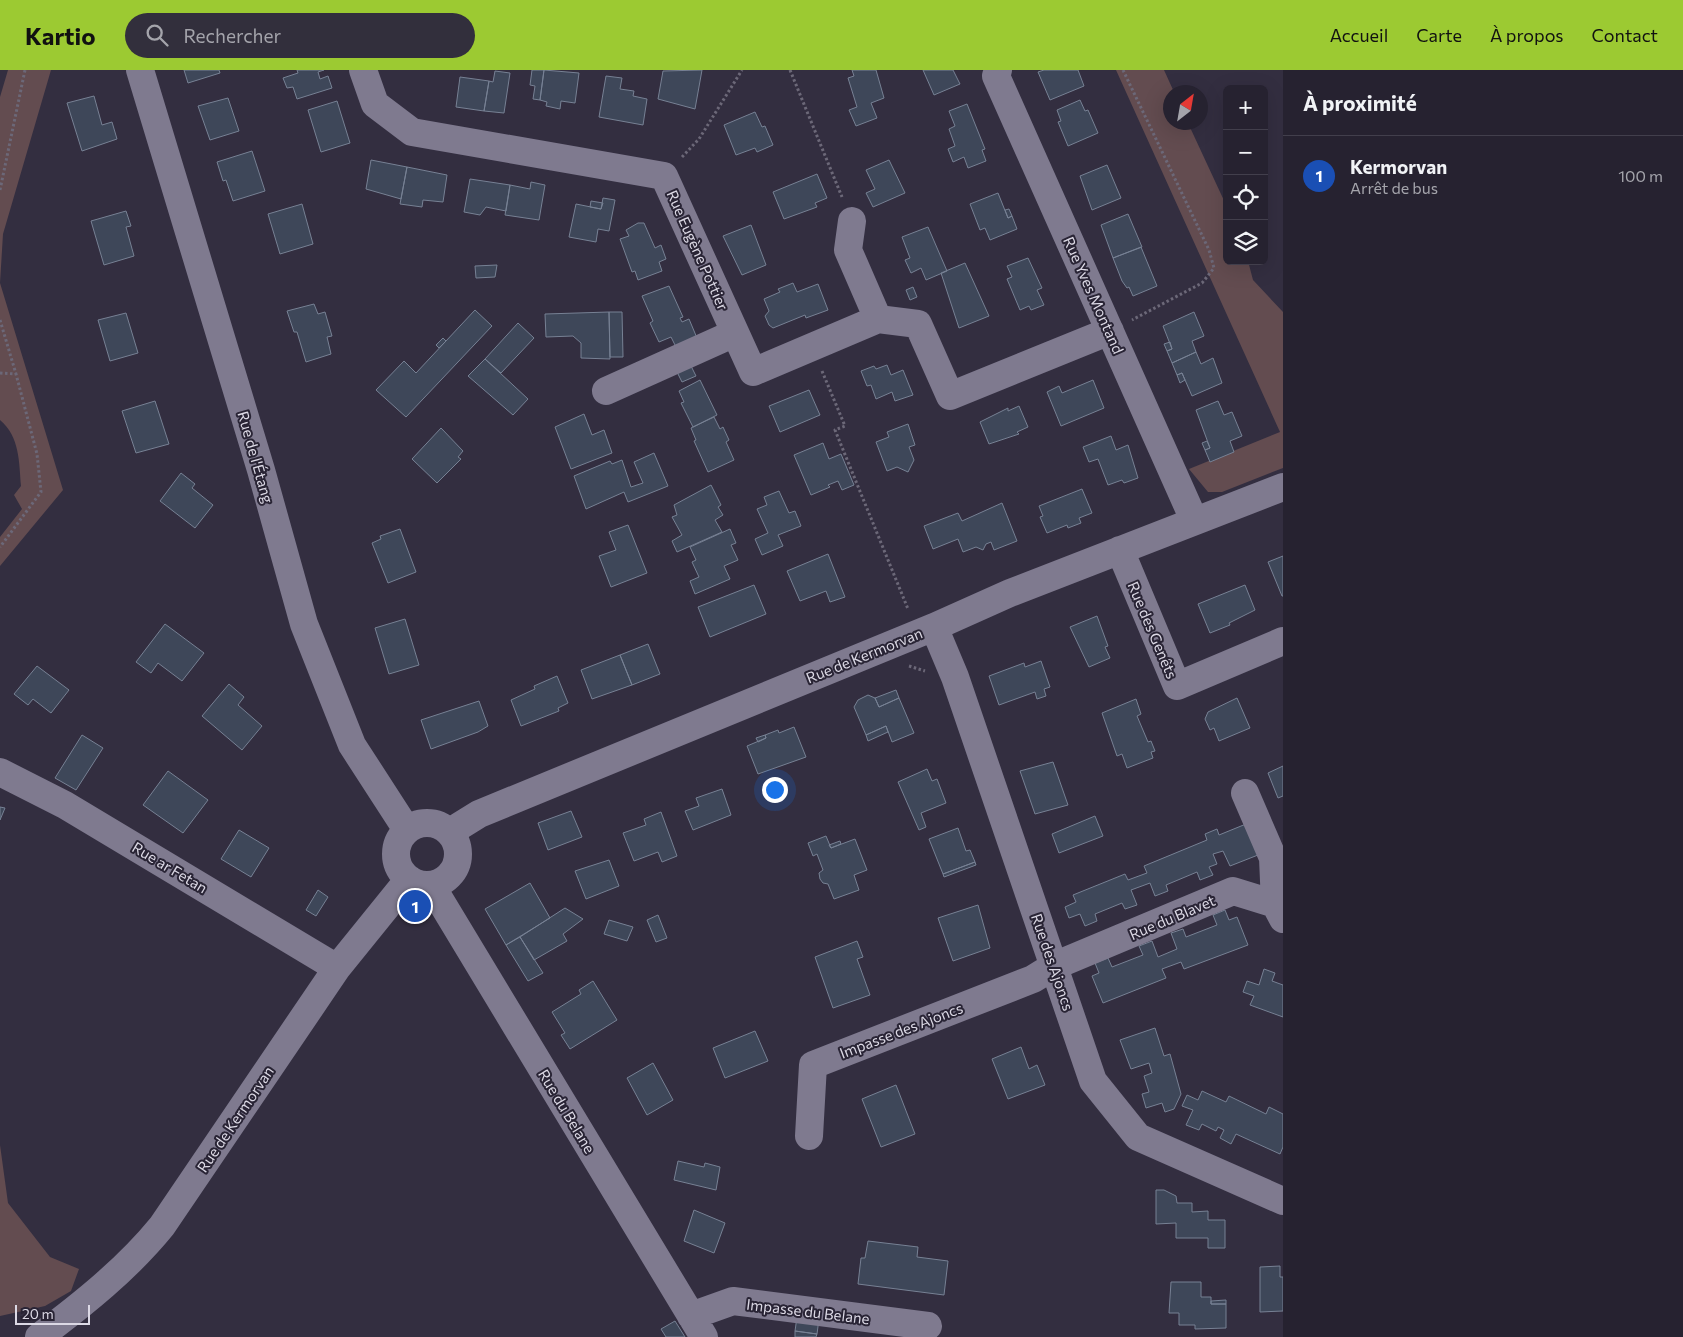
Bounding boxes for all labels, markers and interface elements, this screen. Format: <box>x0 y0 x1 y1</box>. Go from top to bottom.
search box <box>125 13 475 58</box>
text: Kartio <box>25 21 95 50</box>
icon: search <box>143 21 171 49</box>
text: Rechercher <box>183 24 281 47</box>
text: Accueil <box>1330 24 1388 46</box>
text: Carte <box>1416 24 1462 46</box>
text: À propos <box>1490 24 1564 46</box>
text: Contact <box>1592 24 1658 46</box>
north arrow <box>1163 85 1208 130</box>
map controls <box>1223 85 1268 265</box>
button: + <box>1223 85 1268 130</box>
text: À proximité <box>1303 90 1417 115</box>
button: − <box>1223 130 1268 175</box>
text: Kermorvan <box>1350 155 1447 178</box>
text: 1 <box>1315 166 1323 185</box>
text: 100 m <box>1618 166 1663 185</box>
button: locate <box>1223 175 1268 220</box>
text: Arrêt de bus <box>1350 178 1438 197</box>
street label: Rue Eugène Pottier <box>663 187 733 313</box>
button: layers <box>1223 220 1268 265</box>
street label: Rue Yves Montand <box>1060 234 1128 356</box>
street label: Rue de l'Étang <box>234 409 279 505</box>
street label: Rue des Genêts <box>1124 579 1182 681</box>
street label: Rue de Kermorvan <box>803 623 925 687</box>
your location <box>762 777 788 803</box>
street label: Rue ar Fetan <box>129 838 211 896</box>
pin: 1 <box>399 887 431 925</box>
street label: Rue du Blavet <box>1126 891 1218 943</box>
street label: Rue des Ajoncs <box>1028 911 1078 1013</box>
street label: Impasse des Ajoncs <box>837 998 965 1062</box>
street label: Rue de Kermorvan <box>193 1063 277 1175</box>
street label: Rue du Belane <box>535 1066 599 1156</box>
street label: Impasse du Belane <box>745 1295 871 1328</box>
scale bar <box>15 1302 90 1325</box>
text: 20 m <box>22 1305 54 1322</box>

